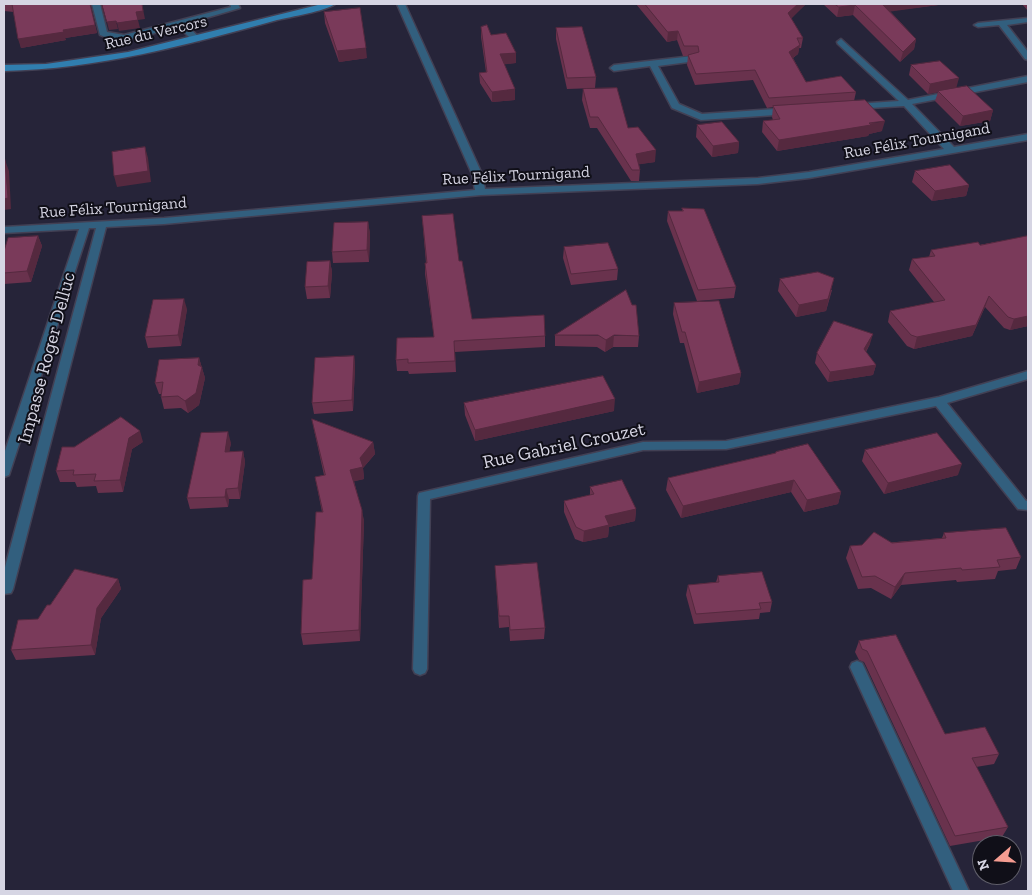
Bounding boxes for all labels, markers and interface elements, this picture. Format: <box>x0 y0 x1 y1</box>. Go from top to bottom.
street label: Rue du Vercors <box>103 12 209 54</box>
street label: Rue Félix Tournigand <box>843 119 991 163</box>
street label: Rue Félix Tournigand <box>442 163 590 189</box>
street label: Rue Félix Tournigand <box>39 193 187 223</box>
street label: Impasse Roger Delluc <box>13 270 81 446</box>
street label: Rue Gabriel Crouzet <box>481 418 647 474</box>
north arrow <box>972 835 1022 885</box>
text: N <box>974 857 993 873</box>

